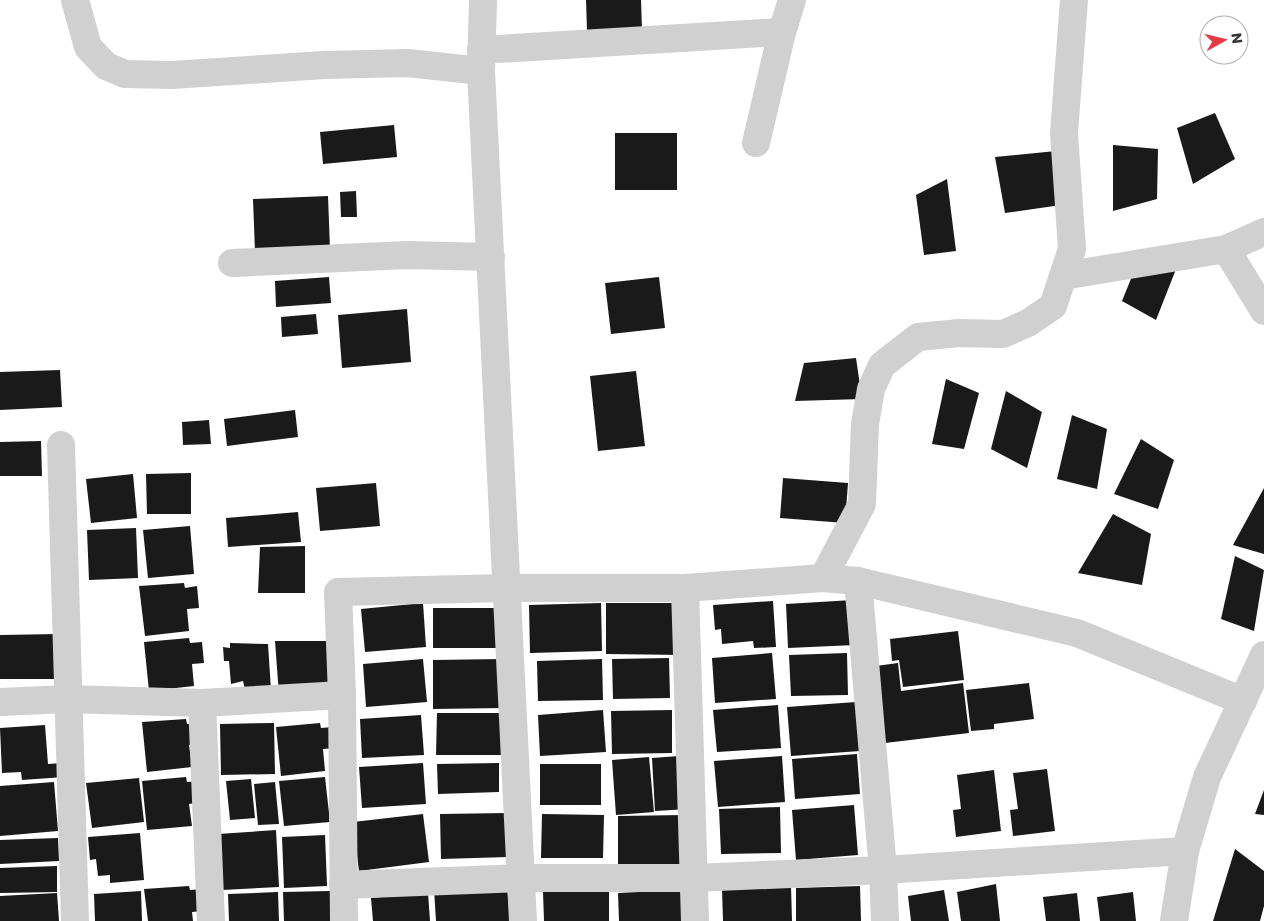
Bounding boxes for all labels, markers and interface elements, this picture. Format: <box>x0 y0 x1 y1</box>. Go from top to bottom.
north arrow <box>1199 15 1249 65</box>
text: N <box>1226 32 1248 45</box>

